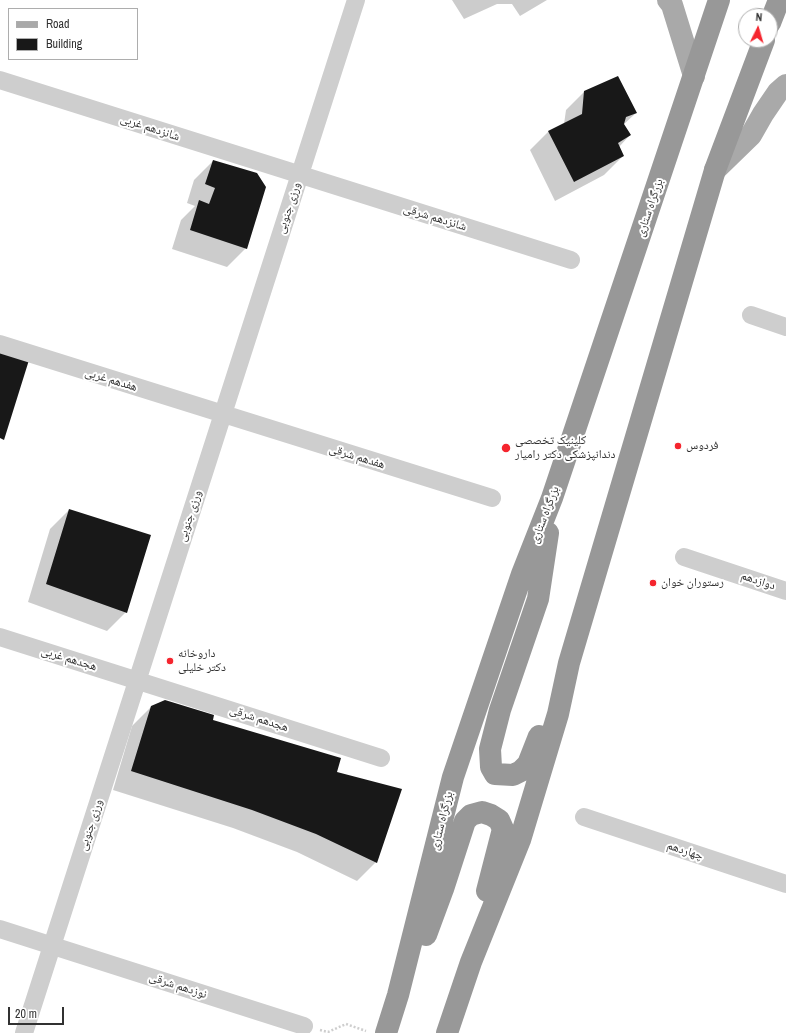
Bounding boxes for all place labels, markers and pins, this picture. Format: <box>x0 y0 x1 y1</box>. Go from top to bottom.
place label: کلینیک تخصصی دندانپزشکی دکتر رامیار <box>515 434 615 462</box>
place label: فردوس <box>686 439 719 453</box>
marker: فردوس <box>673 441 683 451</box>
marker: کلینیک تخصصی دندانپزشکی دکتر رامیار <box>500 442 512 454</box>
place label: رستوران خوان <box>661 576 724 590</box>
marker: رستوران خوان <box>648 578 658 588</box>
place label: داروخانه دکتر خلیلی <box>178 647 226 675</box>
marker: داروخانه دکتر خلیلی <box>165 656 175 666</box>

